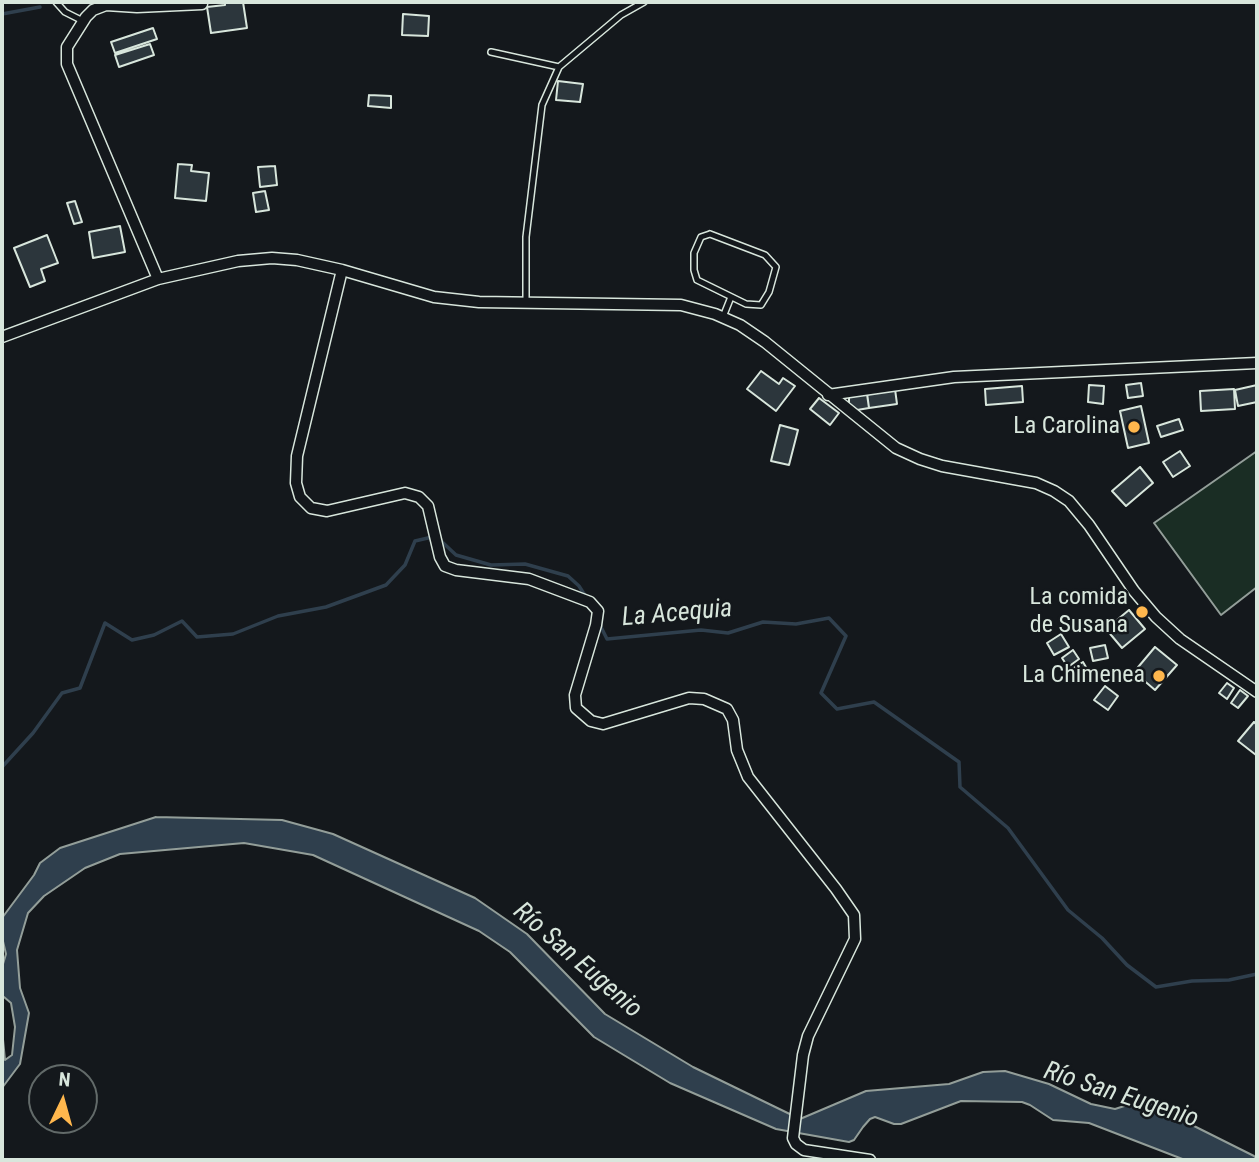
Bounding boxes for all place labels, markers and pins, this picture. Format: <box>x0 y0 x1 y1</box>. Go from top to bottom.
place label: La Carolina <box>1013 413 1120 441</box>
marker: La Carolina <box>1126 419 1142 435</box>
place label: La comida de Susana <box>1029 584 1128 640</box>
marker: La comida de Susana <box>1134 604 1150 620</box>
place label: La Chimenea <box>1022 662 1145 690</box>
marker: La Chimenea <box>1151 668 1167 684</box>

